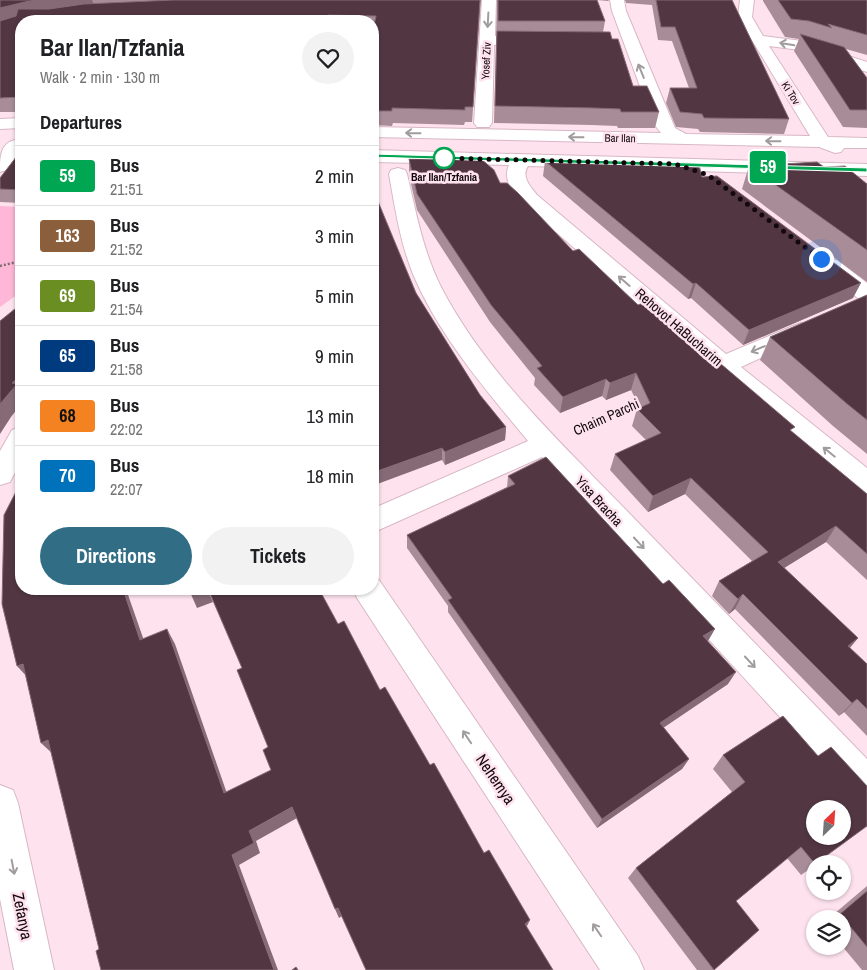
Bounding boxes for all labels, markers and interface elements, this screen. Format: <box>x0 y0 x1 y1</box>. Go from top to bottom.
one-way arrow <box>484 12 493 28</box>
text: Bar Ilan/Tzfania <box>40 31 185 63</box>
button: heart <box>302 32 354 84</box>
one-way arrow <box>779 38 795 48</box>
street label: Yosef Ziv <box>478 41 494 80</box>
one-way arrow <box>636 64 646 79</box>
text: Walk · 2 min · 130 m <box>40 66 160 88</box>
street label: Ki Tov <box>778 79 804 108</box>
text: Departures <box>40 109 122 135</box>
one-way arrow <box>405 128 422 138</box>
street label: Bar Ilan <box>604 131 636 145</box>
one-way arrow <box>568 132 584 142</box>
one-way arrow <box>765 136 782 146</box>
marker: Bar Ilan/Tzfania <box>433 147 455 169</box>
line badge: 59 <box>746 151 790 183</box>
text: Bus <box>110 152 139 178</box>
text: 59 <box>760 154 776 179</box>
text: 59 <box>59 163 76 188</box>
text: 2 min <box>315 163 354 189</box>
place label: Bar Ilan/Tzfania <box>411 170 477 184</box>
text: 21:51 <box>110 178 143 200</box>
text: Bus <box>110 212 139 238</box>
text: 163 <box>55 223 80 248</box>
text: 3 min <box>315 223 354 249</box>
text: 21:52 <box>110 238 143 260</box>
your location <box>809 247 834 272</box>
text: Bus <box>110 272 139 298</box>
one-way arrow <box>618 275 631 286</box>
text: 69 <box>59 283 76 308</box>
text: 5 min <box>315 283 354 309</box>
street label: Rehovot HaBucharim <box>632 284 726 370</box>
text: 21:54 <box>110 298 143 320</box>
text: Bus <box>110 332 139 358</box>
text: 65 <box>59 343 76 368</box>
text: 9 min <box>315 343 354 369</box>
one-way arrow <box>751 345 766 355</box>
text: 21:58 <box>110 358 143 380</box>
text: Bus <box>110 392 139 418</box>
street label: Chaim Parchi <box>570 395 642 439</box>
text: 68 <box>59 403 76 428</box>
text: 13 min <box>306 403 354 429</box>
text: 22:02 <box>110 418 143 440</box>
one-way arrow <box>823 447 836 458</box>
text: Bus <box>110 452 139 478</box>
text: 70 <box>59 463 76 488</box>
text: 18 min <box>306 463 354 489</box>
street label: Yisa Bracha <box>571 472 627 530</box>
text: 22:07 <box>110 478 143 500</box>
button: Directions <box>40 527 192 585</box>
button: Tickets <box>202 527 354 585</box>
one-way arrow <box>633 537 645 550</box>
one-way arrow <box>744 655 756 668</box>
one-way arrow <box>462 730 472 744</box>
street label: Nehemya <box>471 750 521 809</box>
north arrow <box>806 800 851 845</box>
map controls <box>806 800 851 955</box>
button: locate <box>806 855 851 900</box>
one-way arrow <box>9 859 18 875</box>
street label: Zefanya <box>8 891 38 942</box>
button: layers <box>806 910 851 955</box>
one-way arrow <box>592 923 602 937</box>

